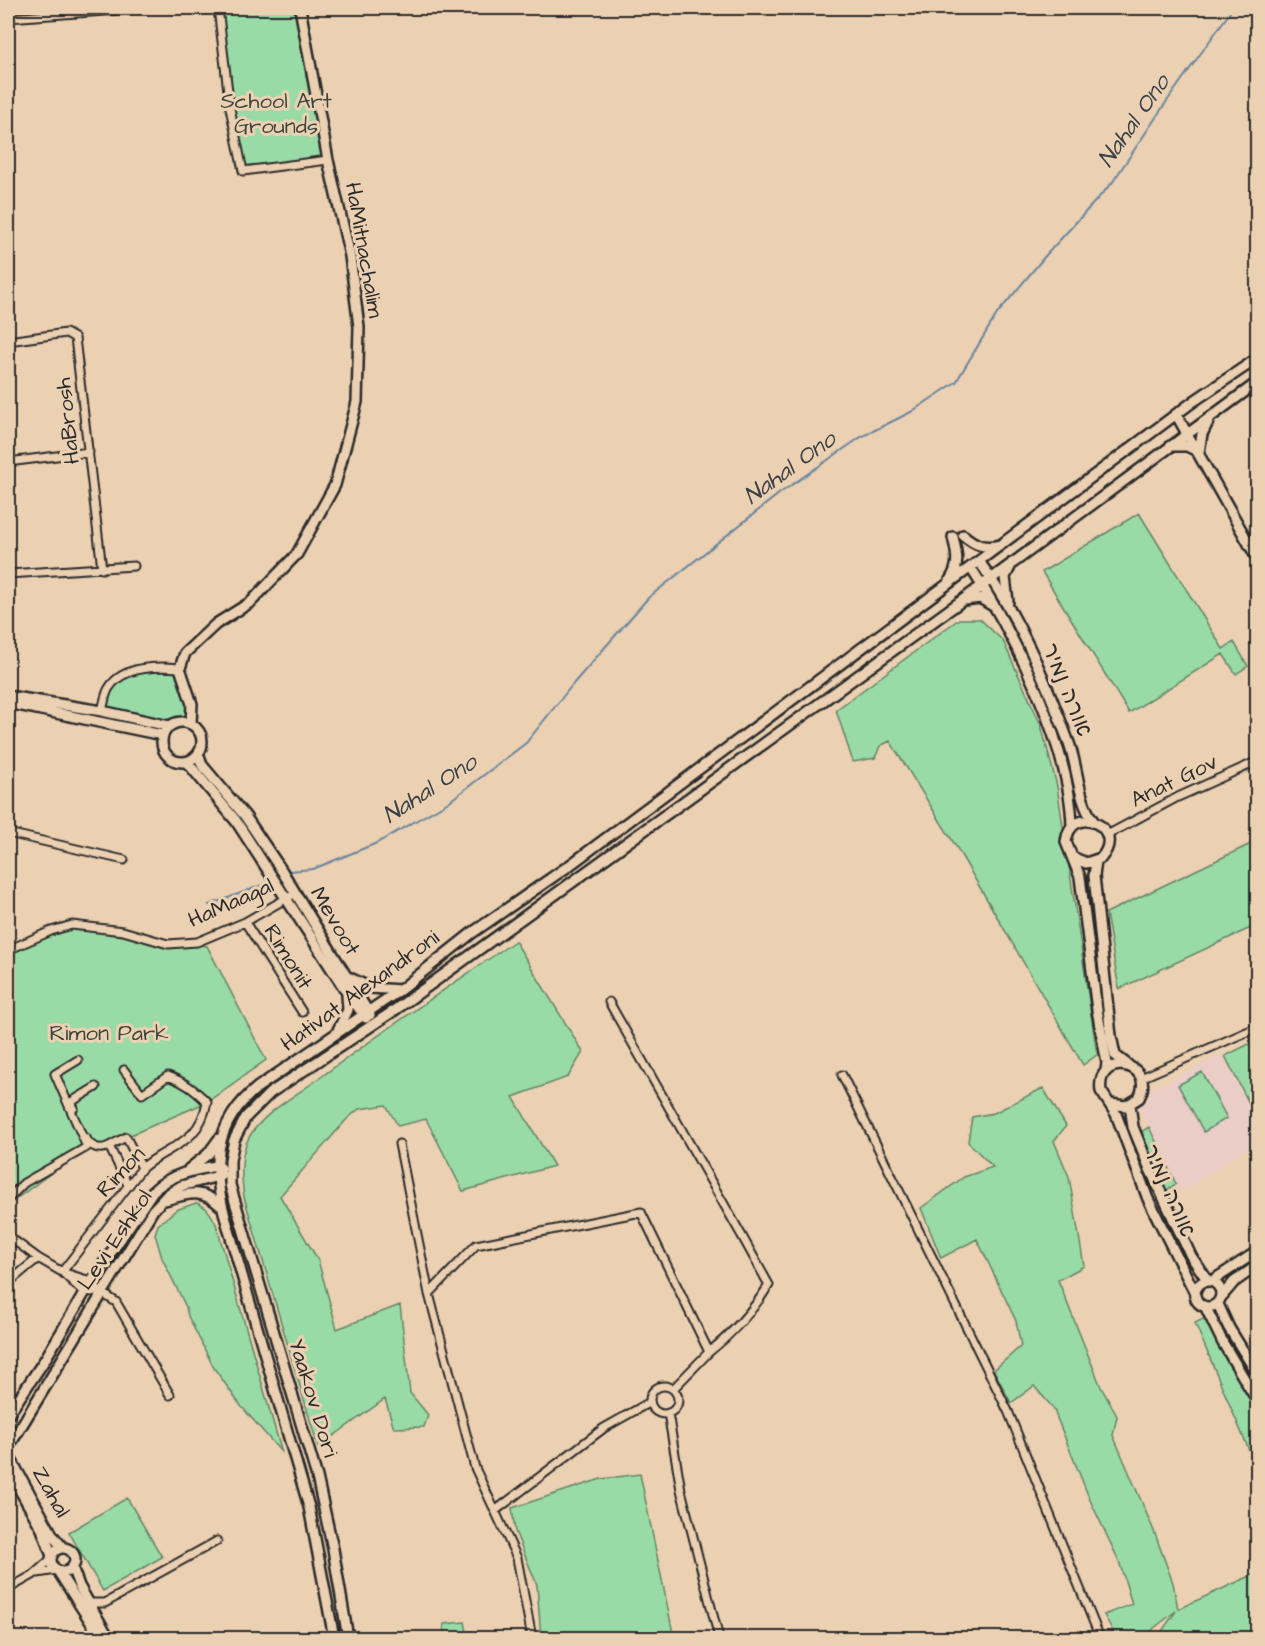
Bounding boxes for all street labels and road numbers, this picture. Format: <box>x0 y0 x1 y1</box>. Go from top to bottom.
street label: HaMitnachalim <box>337 180 391 320</box>
street label: HaBrosh <box>48 376 88 466</box>
street label: אורה נמיר <box>1034 639 1100 741</box>
street label: Anat Gov <box>1125 746 1223 815</box>
street label: HaMaagal <box>183 870 279 937</box>
street label: Mevoot <box>302 881 368 961</box>
street label: Rimonit <box>256 918 320 996</box>
street label: Hativat Alexandroni <box>274 923 446 1059</box>
street label: Rimon <box>89 1140 153 1204</box>
street label: אורה נמיר <box>1135 1140 1203 1242</box>
street label: Levi Eshkol <box>70 1184 160 1296</box>
street label: Yaakov Dori <box>280 1335 346 1461</box>
street label: Zahal <box>24 1461 78 1523</box>

